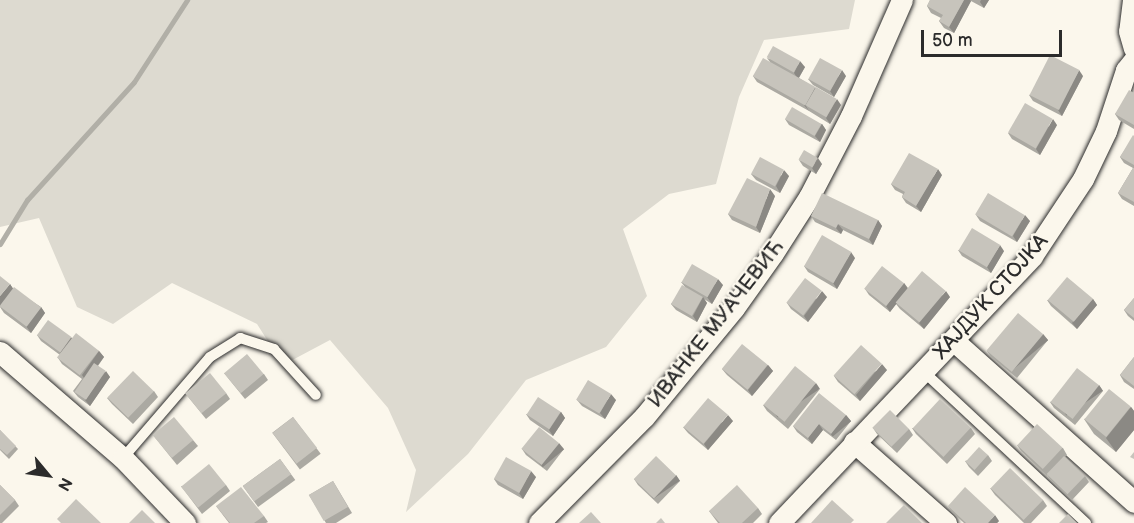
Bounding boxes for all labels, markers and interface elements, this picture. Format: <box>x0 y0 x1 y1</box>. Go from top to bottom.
scale bar <box>924 18 1065 56</box>
text: 50 m <box>932 30 973 51</box>
street label: ХАЈДУК СТОЈКА <box>928 229 1054 365</box>
street label: ИВАНКЕ МУАЧЕВИЋ <box>643 235 789 413</box>
north arrow <box>18 445 78 505</box>
text: N <box>53 474 75 494</box>

